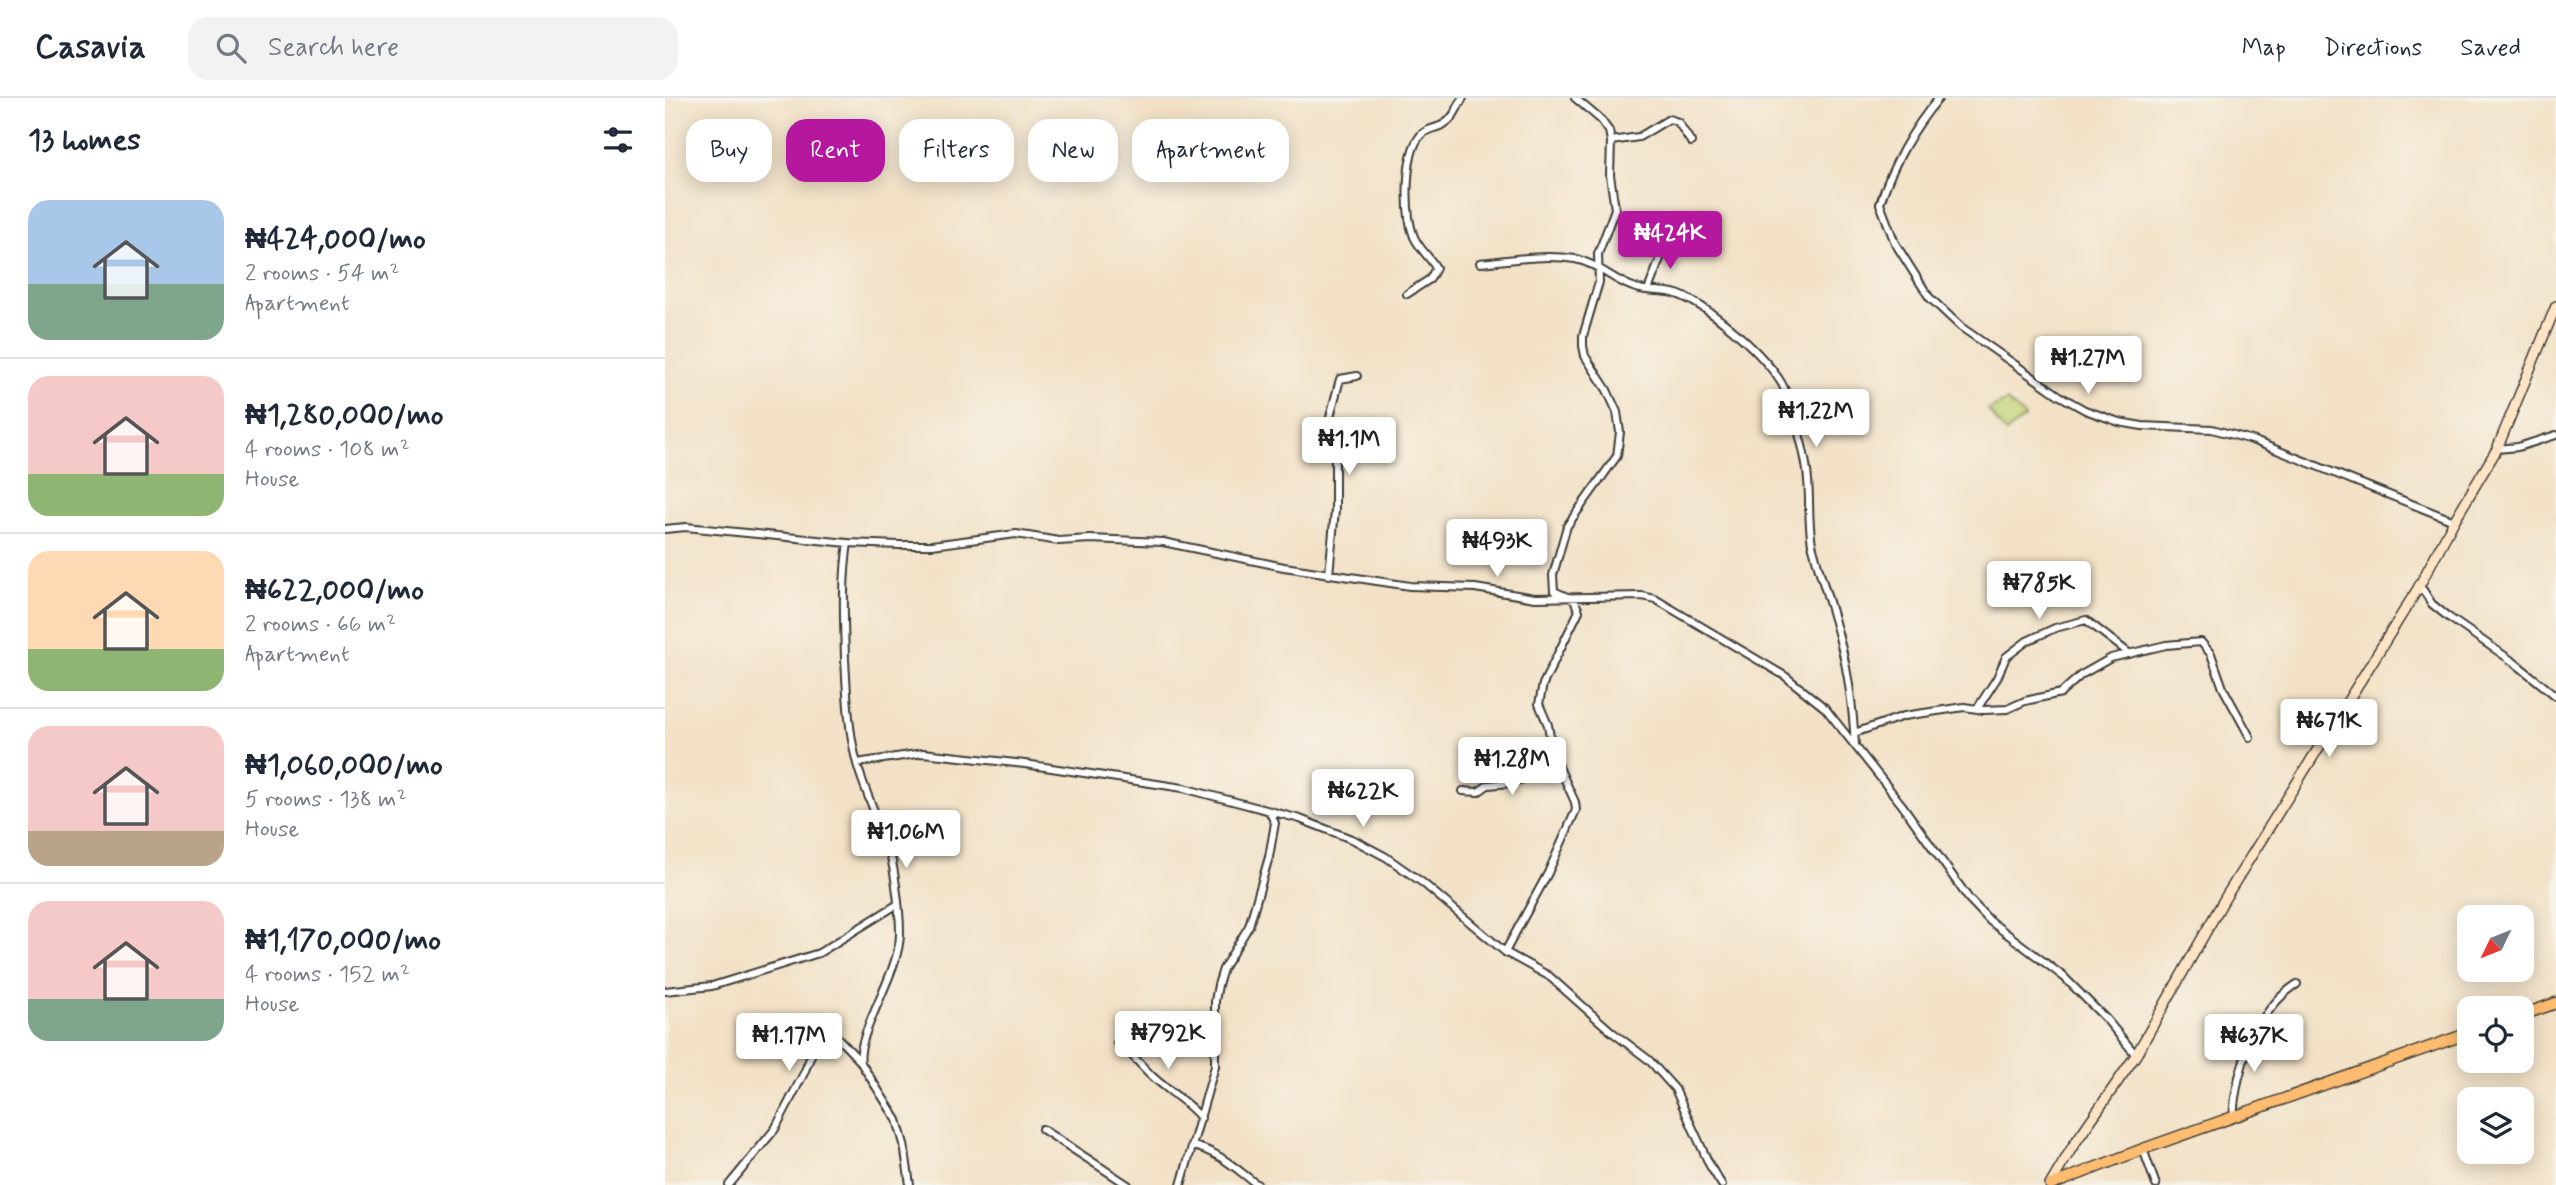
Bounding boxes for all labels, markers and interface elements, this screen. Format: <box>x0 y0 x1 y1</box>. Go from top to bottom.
search box <box>188 17 678 80</box>
text: Casavia <box>35 26 146 70</box>
icon: search <box>212 29 250 67</box>
text: Search here <box>268 31 399 65</box>
text: Map <box>2242 33 2286 64</box>
text: Directions <box>2324 33 2422 64</box>
text: Saved <box>2460 33 2521 64</box>
chip: Buy <box>686 119 772 182</box>
chip: Rent <box>786 119 885 182</box>
chip: Filters <box>899 119 1014 182</box>
chip: New <box>1028 119 1118 182</box>
chip: Apartment <box>1132 119 1289 182</box>
text: 13 homes <box>28 121 141 160</box>
icon: filters <box>599 121 637 159</box>
pin: ₦424K <box>1621 212 1719 271</box>
text: ₦424K <box>1634 219 1706 249</box>
text: ₦424,000/mo <box>245 220 426 259</box>
icon: home <box>84 228 168 312</box>
text: 2 rooms · 54 m² <box>245 259 399 289</box>
text: Apartment <box>245 289 350 319</box>
pin: ₦1.27M <box>2031 336 2145 396</box>
text: ₦1.27M <box>2051 344 2125 374</box>
pin: ₦1.22M <box>1759 390 1873 449</box>
text: ₦1,280,000/mo <box>245 396 444 435</box>
text: ₦1.22M <box>1778 397 1854 427</box>
icon: home <box>84 404 168 488</box>
pin: ₦1.1M <box>1300 418 1398 477</box>
text: ₦1.1M <box>1318 425 1380 455</box>
text: 4 rooms · 108 m² <box>245 435 410 465</box>
text: House <box>245 465 299 495</box>
pin: ₦493K <box>1448 519 1546 579</box>
text: ₦493K <box>1462 527 1532 557</box>
pin: ₦785K <box>1990 561 2088 621</box>
text: ₦785K <box>2003 569 2075 599</box>
text: ₦622,000/mo <box>245 571 424 610</box>
icon: home <box>84 579 168 663</box>
text: 2 rooms · 66 m² <box>245 610 396 640</box>
text: Apartment <box>245 640 350 670</box>
pin: ₦671K <box>2280 700 2378 759</box>
text: ₦671K <box>2296 707 2362 737</box>
pin: ₦1.28M <box>1455 738 1569 797</box>
text: ₦1.28M <box>1474 745 1550 775</box>
text: ₦1,060,000/mo <box>245 746 443 785</box>
icon: home <box>84 754 168 838</box>
pin: ₦622K <box>1314 770 1412 829</box>
text: ₦622K <box>1328 777 1398 807</box>
text: 5 rooms · 138 m² <box>245 785 407 815</box>
pin: ₦1.06M <box>849 810 963 870</box>
text: House <box>245 815 299 845</box>
text: ₦1.06M <box>867 818 945 848</box>
north arrow <box>2457 905 2534 982</box>
map controls <box>2457 905 2534 1164</box>
text: ₦1,170,000/mo <box>245 921 441 960</box>
icon: home <box>84 929 168 1013</box>
text: 4 rooms · 152 m² <box>245 960 410 990</box>
text: House <box>245 990 299 1020</box>
button: locate <box>2457 996 2534 1073</box>
pin: ₦792K <box>1119 1012 1217 1071</box>
pin: ₦1.17M <box>732 1014 846 1073</box>
pin: ₦637K <box>2205 1014 2303 1074</box>
text: ₦792K <box>1131 1019 1205 1049</box>
text: ₦1.17M <box>752 1021 826 1051</box>
text: ₦637K <box>2220 1022 2288 1052</box>
button: layers <box>2457 1087 2534 1164</box>

